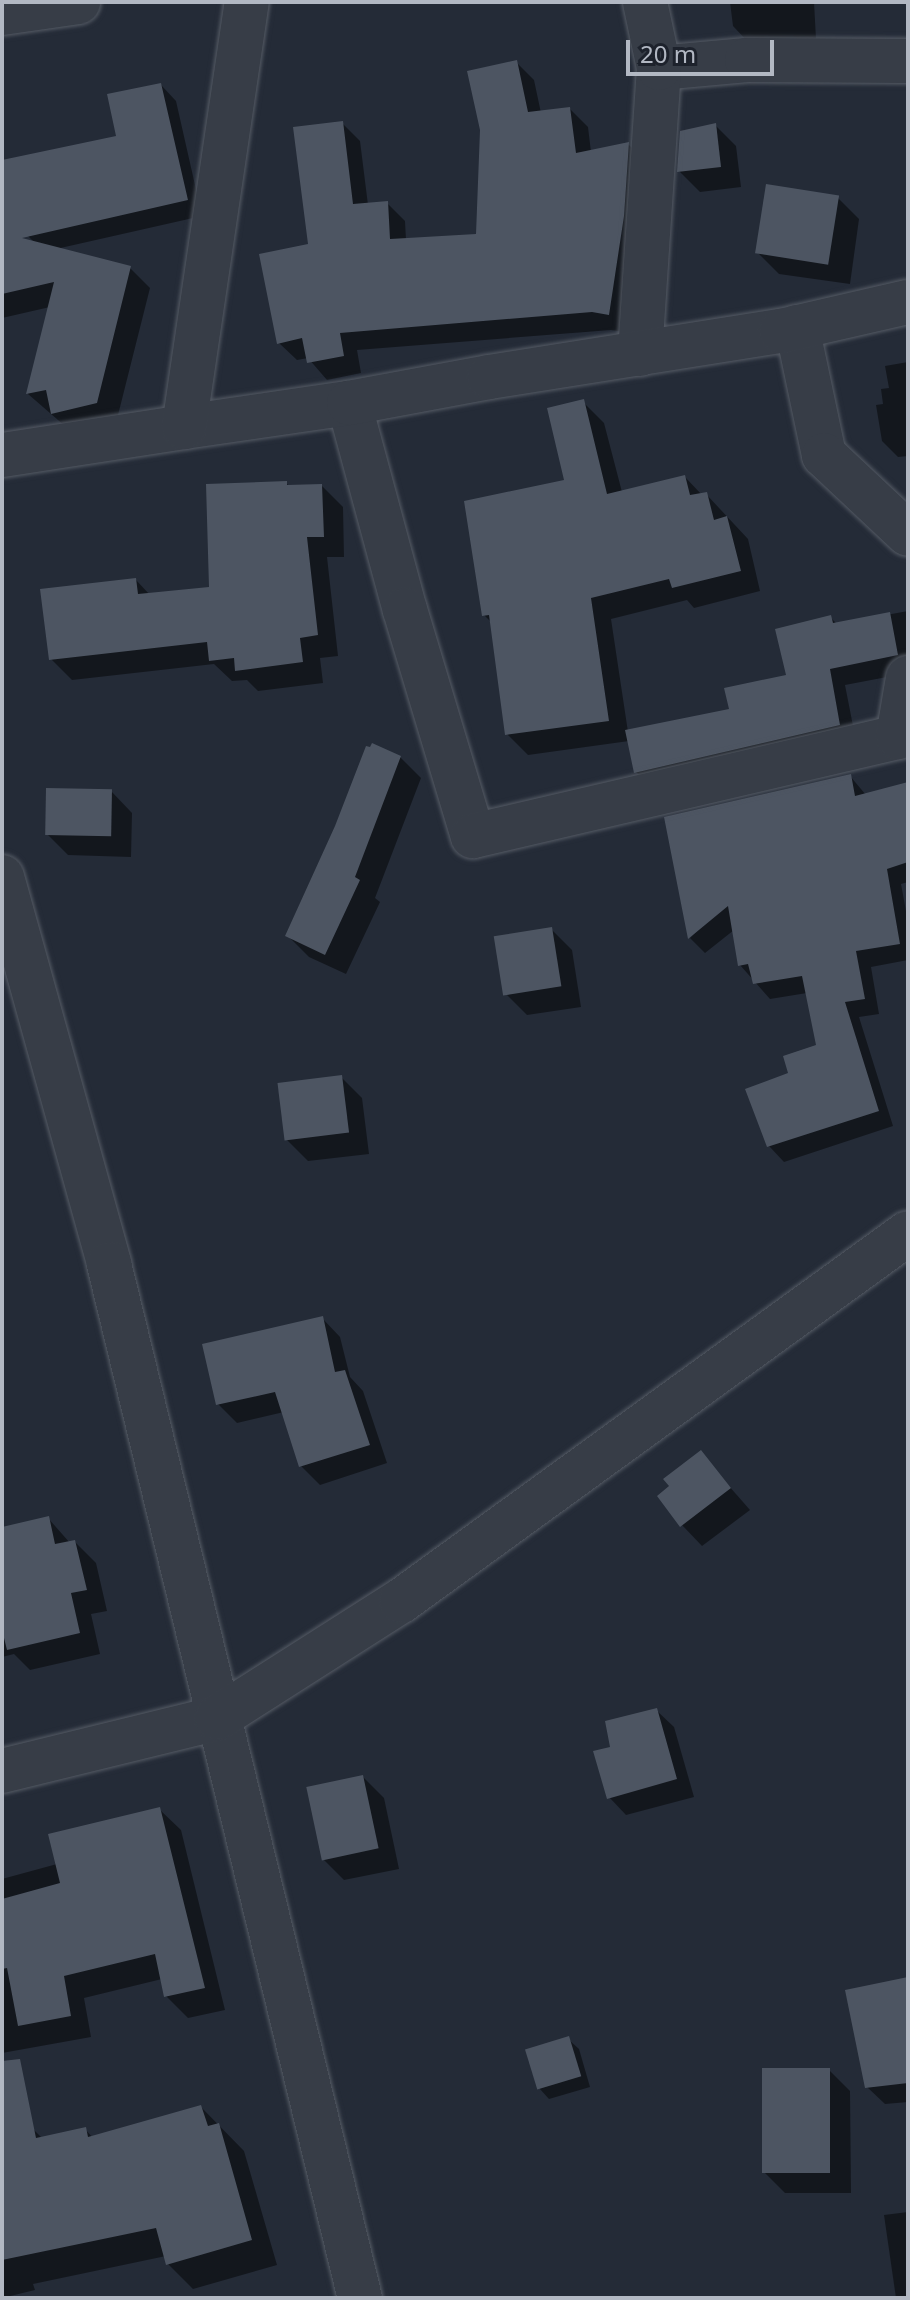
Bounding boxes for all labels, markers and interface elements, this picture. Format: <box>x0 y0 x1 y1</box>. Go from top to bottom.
scale bar <box>630 24 778 74</box>
text: 20 m <box>640 37 696 70</box>

